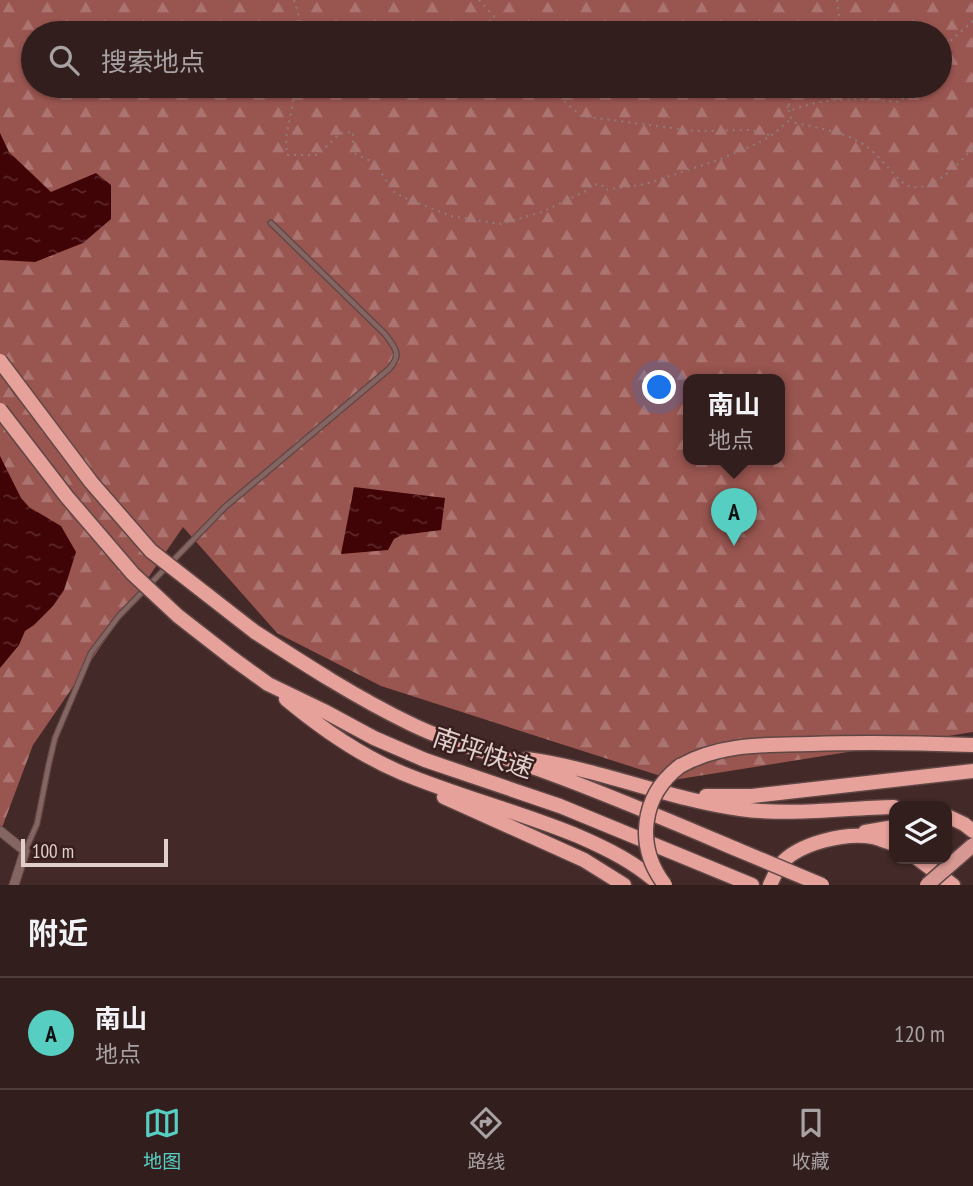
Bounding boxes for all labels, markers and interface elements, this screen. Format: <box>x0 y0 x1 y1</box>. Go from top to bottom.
search box <box>21 21 952 98</box>
icon: search <box>45 41 83 79</box>
text: 搜索地点 <box>101 45 205 78</box>
your location <box>642 370 676 404</box>
popup <box>683 374 785 465</box>
text: 南山 <box>708 388 760 421</box>
text: 地点 <box>708 425 754 454</box>
pin: A <box>711 488 757 546</box>
street label: 南坪快速 <box>429 720 538 785</box>
map controls <box>889 801 952 864</box>
button: layers <box>889 801 952 864</box>
scale bar <box>21 836 168 868</box>
text: 100 m <box>32 839 74 863</box>
text: 附近 <box>28 913 88 952</box>
text: 南山 <box>95 1002 147 1035</box>
text: A <box>45 1019 57 1048</box>
text: 120 m <box>894 1019 945 1048</box>
text: 地点 <box>95 1039 141 1068</box>
tab: 地图 <box>143 1104 181 1173</box>
tab: 路线 <box>467 1104 506 1173</box>
tab: 收藏 <box>792 1104 830 1173</box>

